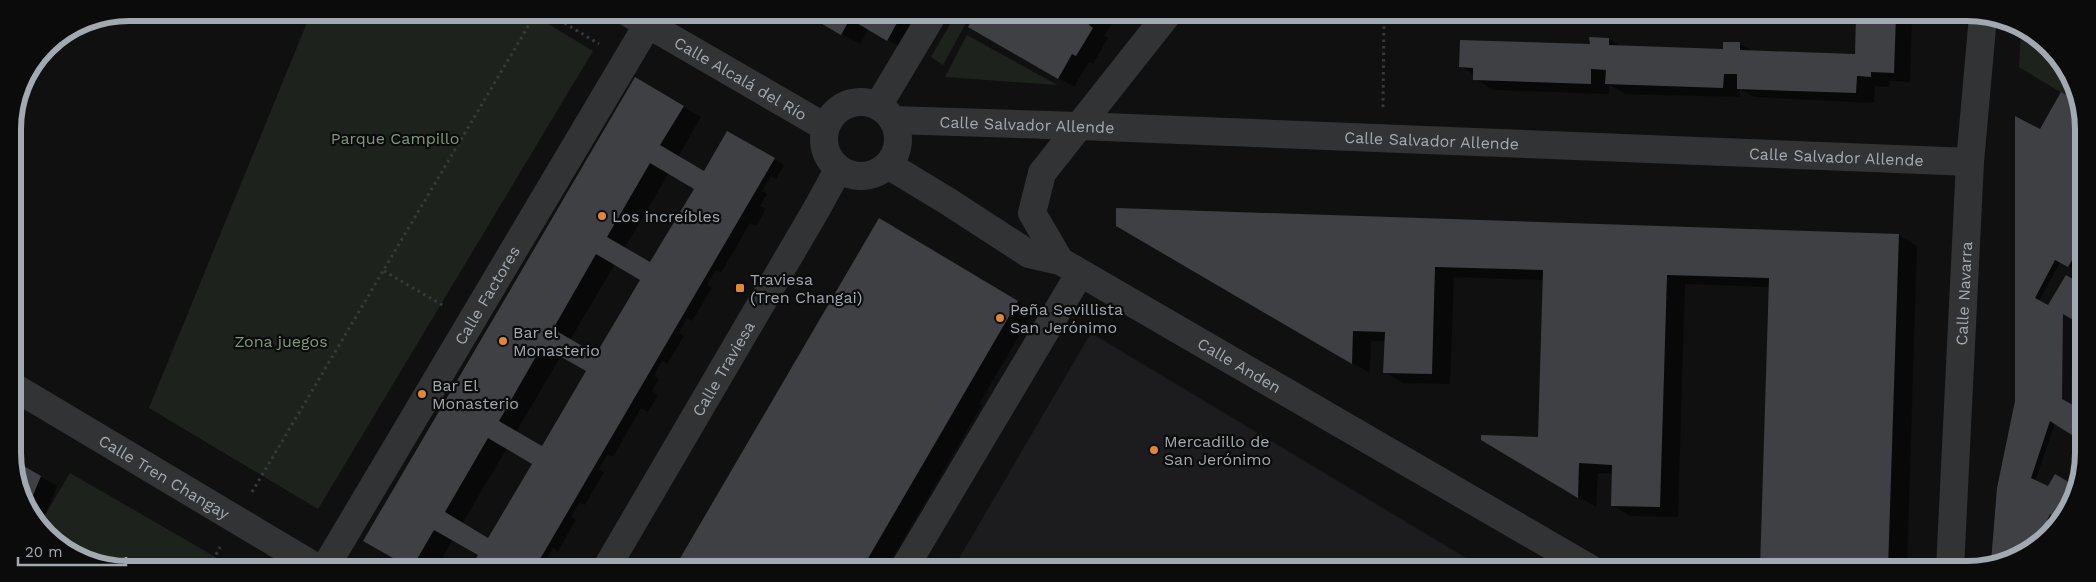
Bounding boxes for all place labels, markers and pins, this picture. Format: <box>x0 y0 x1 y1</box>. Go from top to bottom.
place label: Los increíbles <box>612 207 720 226</box>
marker: Los increíbles <box>596 210 608 222</box>
place label: Traviesa (Tren Changai) <box>750 270 862 307</box>
marker: Traviesa (Tren Changai) <box>734 282 746 294</box>
place label: Peña Sevillista San Jerónimo <box>1010 300 1123 337</box>
marker: Peña Sevillista San Jerónimo <box>994 312 1006 324</box>
place label: Bar el Monasterio <box>513 323 600 360</box>
marker: Bar el Monasterio <box>497 335 509 347</box>
place label: Bar El Monasterio <box>432 376 519 413</box>
marker: Bar El Monasterio <box>416 388 428 400</box>
place label: Mercadillo de San Jerónimo <box>1164 432 1271 469</box>
marker: Mercadillo de San Jerónimo <box>1148 444 1160 456</box>

